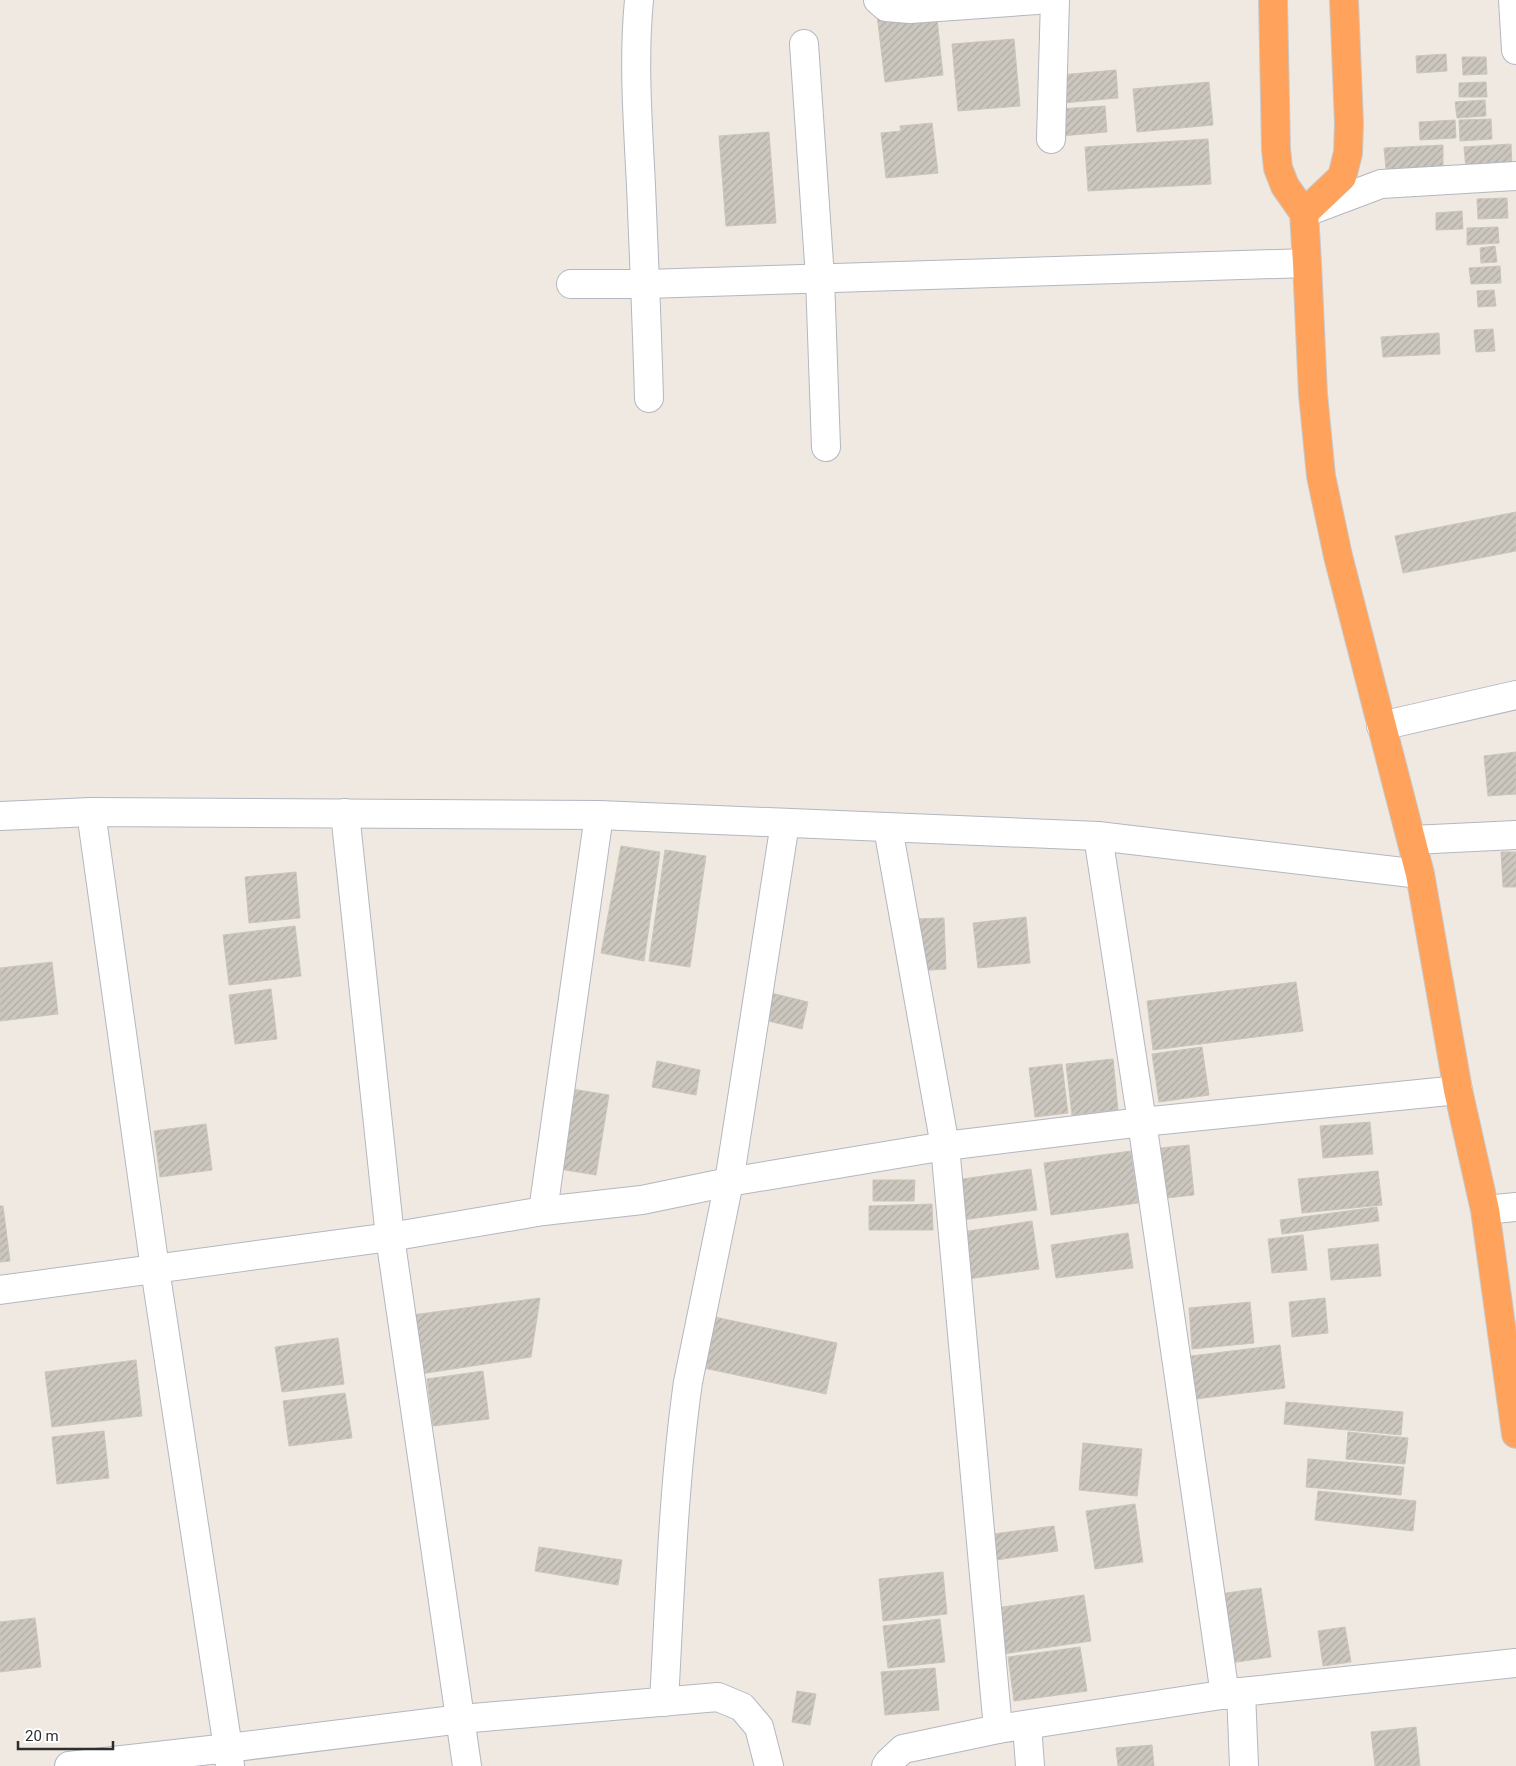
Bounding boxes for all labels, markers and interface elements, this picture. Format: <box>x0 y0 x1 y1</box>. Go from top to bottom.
scale bar <box>18 1718 112 1750</box>
text: 20 m <box>25 1727 59 1745</box>

